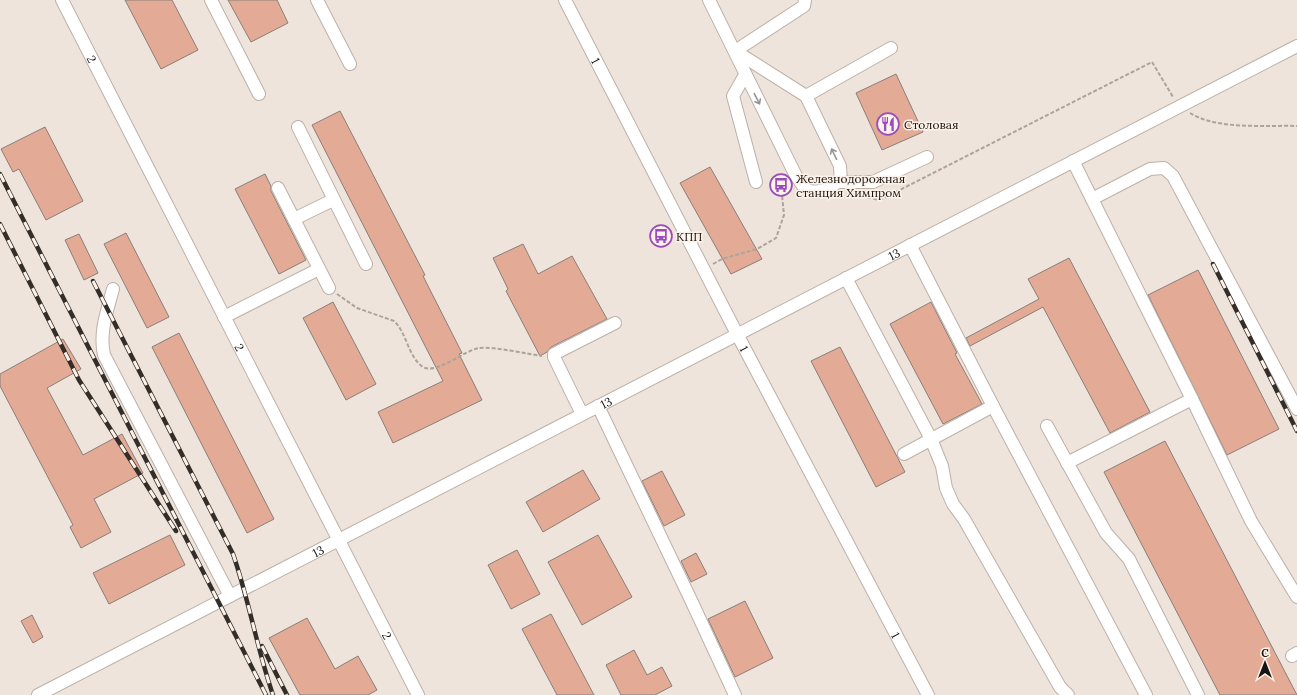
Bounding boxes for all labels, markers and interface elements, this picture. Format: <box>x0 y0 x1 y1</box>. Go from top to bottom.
street label: 2 <box>84 52 100 65</box>
street label: 1 <box>588 55 604 66</box>
one-way arrow <box>754 93 761 105</box>
restaurant icon: Столовая <box>875 111 901 137</box>
place label: Столовая <box>904 117 958 132</box>
one-way arrow <box>830 148 837 160</box>
place label: Железнодорожная станция Химпром <box>796 171 905 200</box>
bus stop icon: Железнодорожная станция Химпром <box>768 172 794 198</box>
bus stop icon: КПП <box>648 223 674 249</box>
place label: КПП <box>676 229 702 244</box>
street label: 13 <box>886 244 903 263</box>
street label: 2 <box>232 341 248 353</box>
street label: 1 <box>737 343 752 354</box>
street label: 13 <box>598 393 615 411</box>
street label: 13 <box>310 541 327 560</box>
street label: 2 <box>379 629 396 642</box>
street label: 1 <box>888 629 904 640</box>
north arrow <box>1245 643 1285 683</box>
text: С <box>1261 646 1269 660</box>

